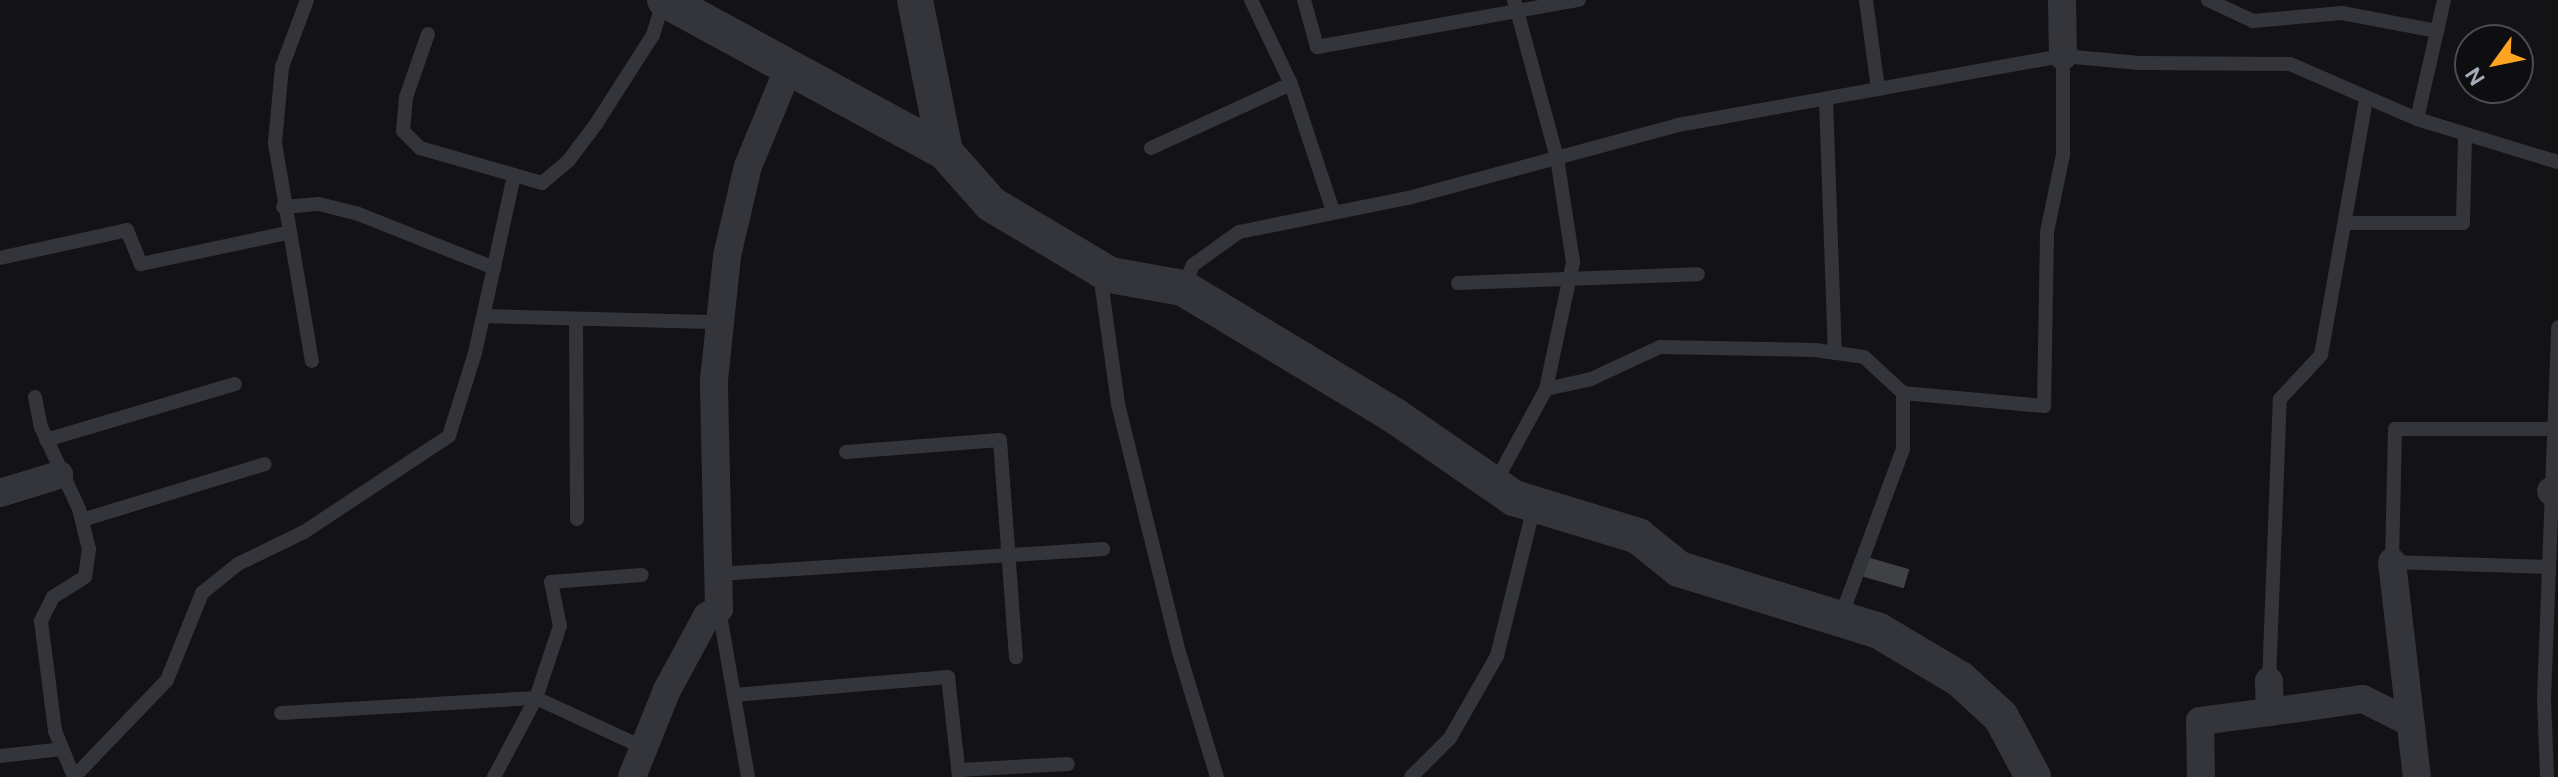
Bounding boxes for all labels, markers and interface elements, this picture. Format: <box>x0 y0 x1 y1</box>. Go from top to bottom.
north arrow <box>2454 24 2534 104</box>
text: N <box>2459 62 2492 91</box>

